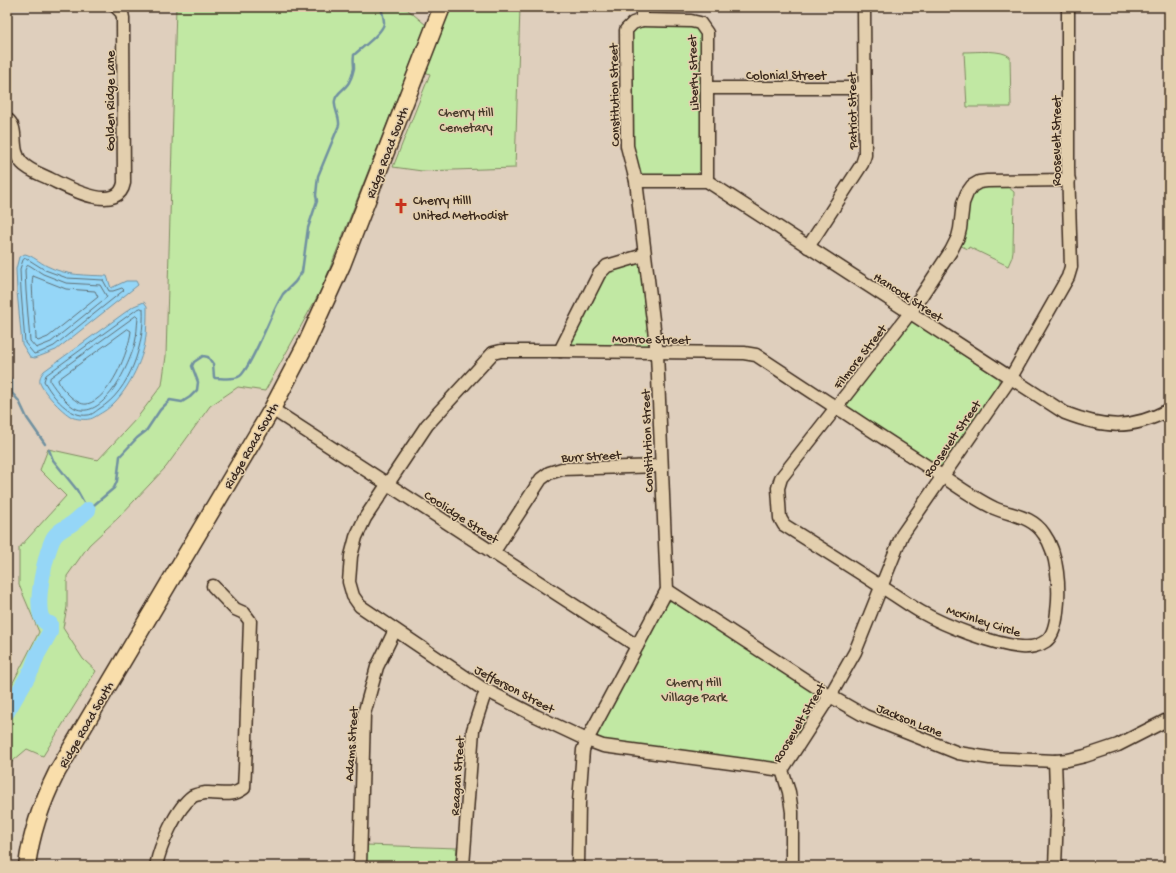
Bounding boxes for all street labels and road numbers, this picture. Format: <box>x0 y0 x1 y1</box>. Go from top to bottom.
street label: Liberty Street <box>686 33 703 111</box>
street label: Constitution Street <box>607 42 624 147</box>
street label: Golden Ridge Lane <box>104 50 119 151</box>
street label: Colonial Street <box>746 69 828 84</box>
street label: Patriot Street <box>845 71 862 151</box>
street label: Roosevelt Street <box>1050 94 1065 186</box>
street label: Ridge Road South <box>364 105 413 201</box>
street label: Hancock Street <box>870 270 947 327</box>
street label: Filmore Street <box>831 321 892 393</box>
street label: Monroe Street <box>612 332 692 349</box>
street label: Constitution Street <box>639 387 658 493</box>
street label: Roosevelt Street <box>921 397 986 481</box>
street label: Ridge Road South <box>221 400 283 492</box>
street label: Burr Street <box>560 448 623 467</box>
street label: Coolidge Street <box>421 488 502 549</box>
street label: McKinley Circle <box>944 603 1022 642</box>
street label: Jefferson Street <box>471 663 558 718</box>
street label: Ridge Road South <box>56 679 118 771</box>
street label: Roosevelt Street <box>770 679 831 766</box>
street label: Jackson Lane <box>874 701 945 741</box>
street label: Adams Street <box>342 705 363 782</box>
street label: Reagan Street <box>448 734 469 816</box>

